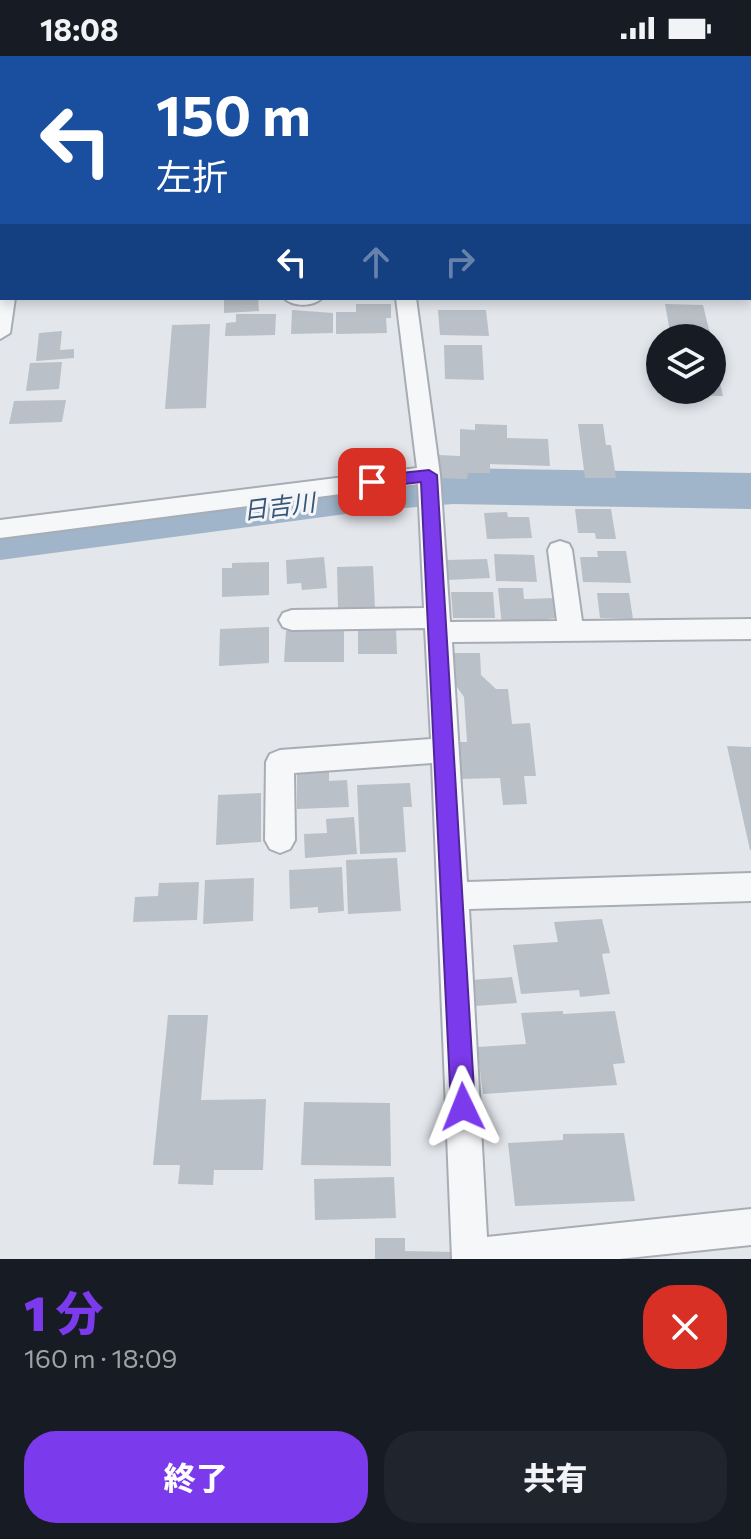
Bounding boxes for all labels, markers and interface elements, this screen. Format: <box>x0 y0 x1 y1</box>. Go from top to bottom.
text: 18:08 <box>40 10 119 47</box>
text: 150 m <box>156 79 311 148</box>
icon: left <box>24 88 128 192</box>
text: 左折 <box>156 153 228 197</box>
icon: left <box>270 240 314 284</box>
icon: ahead <box>354 240 398 284</box>
icon: right <box>438 240 482 284</box>
map controls <box>646 324 726 404</box>
button: layers <box>646 324 726 404</box>
pin <box>338 448 406 516</box>
icon: arrive <box>350 460 394 504</box>
water label: 日吉川 <box>241 486 319 524</box>
position arrow <box>421 1065 505 1149</box>
text: 1 分 <box>24 1282 104 1341</box>
button: close <box>643 1285 727 1369</box>
text: 160 m · 18:09 <box>24 1342 177 1373</box>
button: 終了 <box>24 1431 368 1523</box>
button: 共有 <box>384 1431 727 1523</box>

